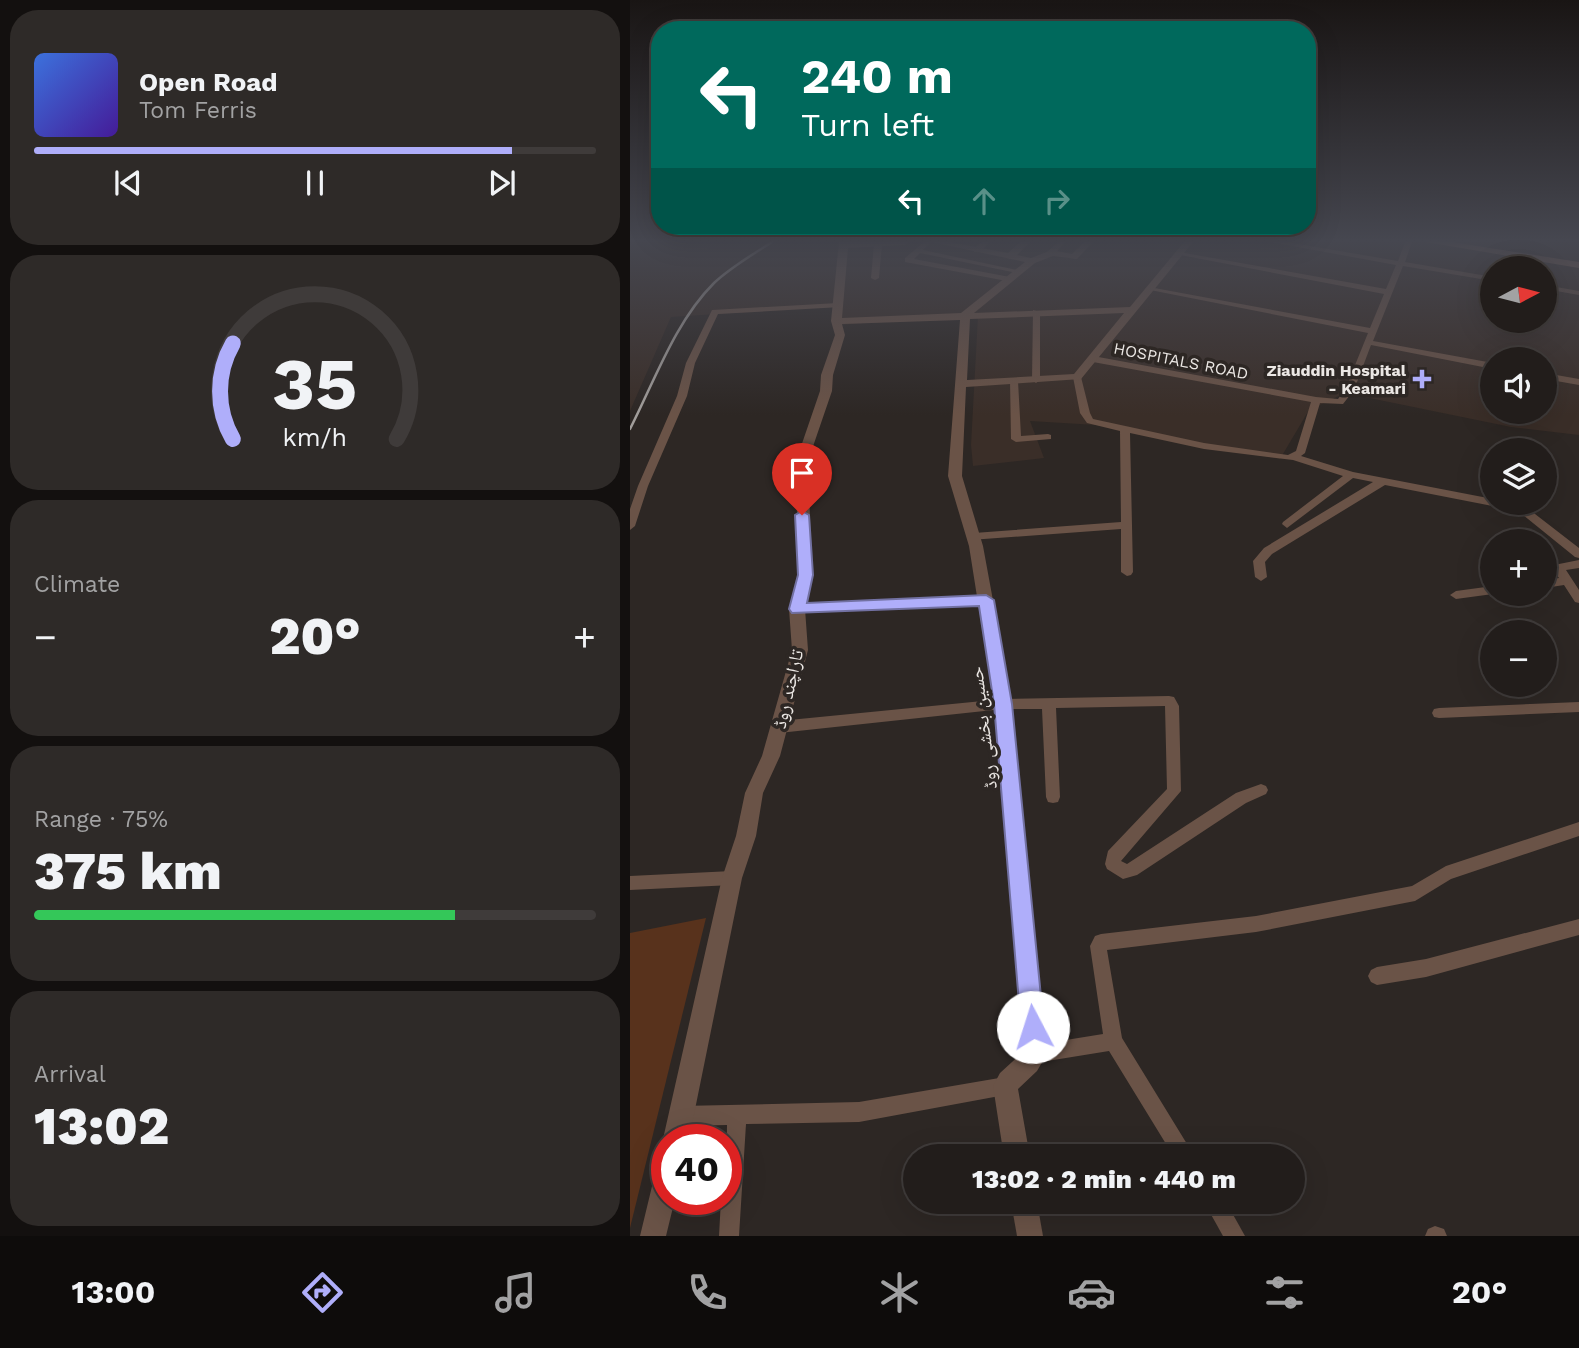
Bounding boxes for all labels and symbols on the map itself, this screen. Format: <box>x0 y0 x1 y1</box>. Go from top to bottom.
north arrow <box>1480 256 1558 332</box>
street label: HOSPITALS ROAD <box>1112 339 1250 383</box>
place label: Ziauddin Hospital - Keamari <box>1267 361 1407 398</box>
marker: Ziauddin Hospital - Keamari <box>1412 369 1432 389</box>
pin <box>772 443 832 515</box>
street label: تاراچند روڈ <box>768 647 808 731</box>
street label: حسین بخشی روڈ <box>964 665 1002 791</box>
position arrow <box>996 990 1070 1064</box>
speed limit sign: 40 <box>651 1124 742 1215</box>

